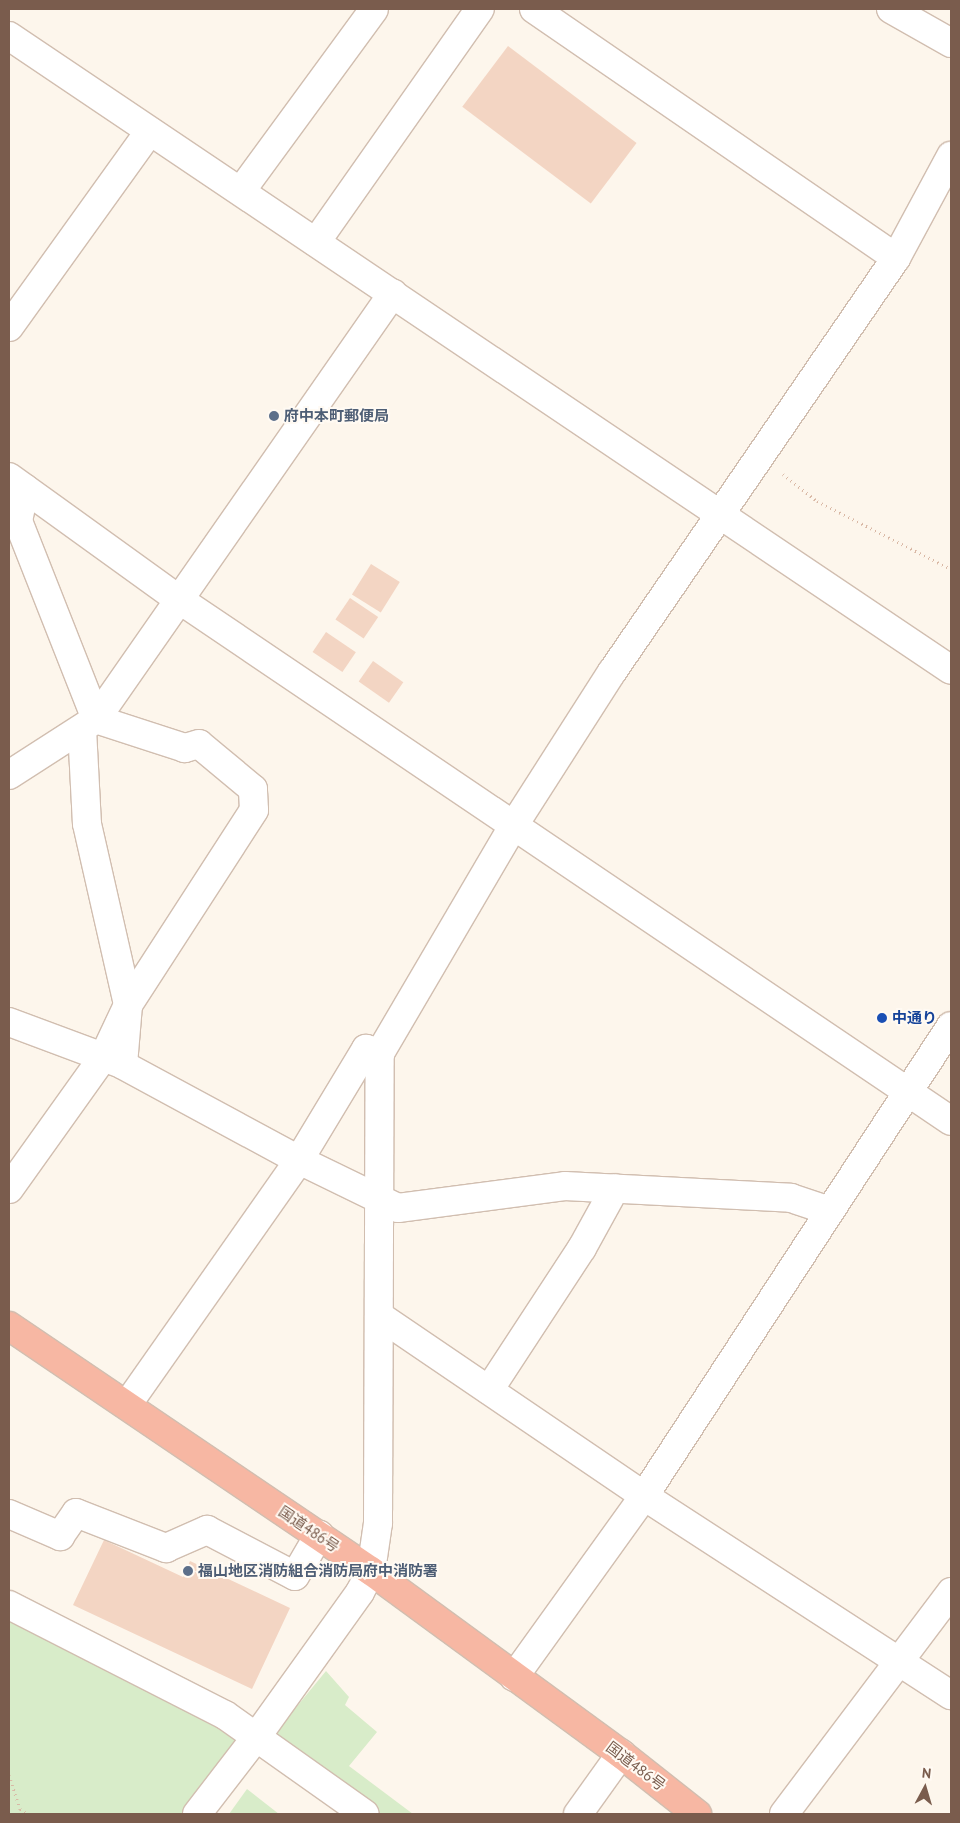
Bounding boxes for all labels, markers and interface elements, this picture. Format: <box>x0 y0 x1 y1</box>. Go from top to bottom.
place label: 府中本町郵便局 <box>284 407 389 425</box>
marker: 府中本町郵便局 <box>268 410 280 422</box>
place label: 中通り <box>892 1009 937 1027</box>
marker: 中通り <box>876 1012 888 1024</box>
street label: 国道486号 <box>275 1502 343 1556</box>
place label: 福山地区消防組合消防局府中消防署 <box>198 1562 438 1580</box>
marker: 福山地区消防組合消防局府中消防署 <box>182 1565 194 1577</box>
street label: 国道486号 <box>603 1738 669 1794</box>
north arrow <box>900 1763 950 1813</box>
text: N <box>921 1764 932 1783</box>

